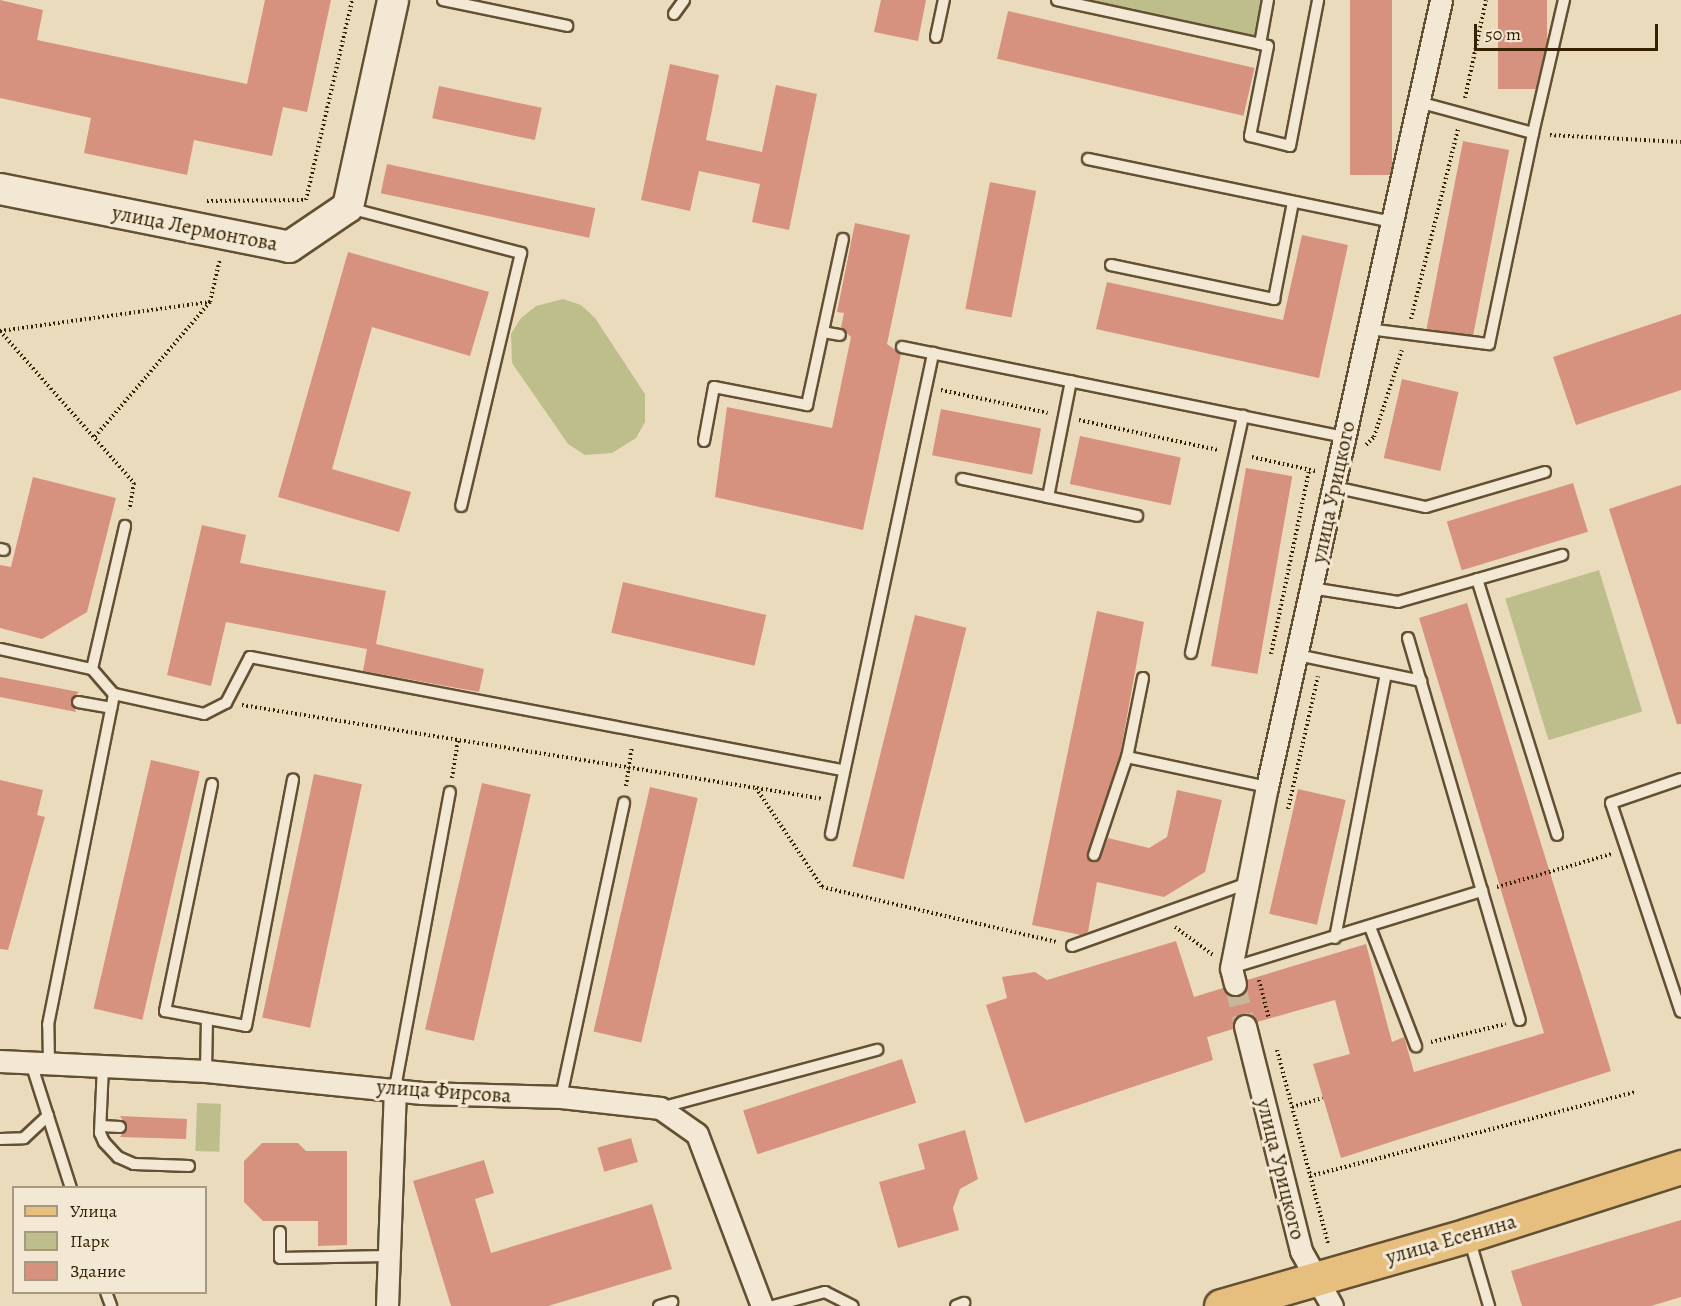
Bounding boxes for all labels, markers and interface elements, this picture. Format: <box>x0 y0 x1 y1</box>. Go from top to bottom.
scale bar <box>1477 12 1662 50</box>
text: 50 m <box>1485 22 1521 46</box>
street label: улица Лермонтова <box>110 200 280 256</box>
street label: улица Урицкого <box>1306 419 1360 565</box>
street label: улица Фирсова <box>376 1074 512 1108</box>
street label: улица Урицкого <box>1251 1096 1311 1242</box>
legend <box>12 1186 207 1294</box>
text: Улица <box>70 1199 117 1223</box>
street label: улица Есенина <box>1383 1208 1519 1270</box>
text: Парк <box>70 1229 110 1253</box>
text: Здание <box>70 1259 126 1283</box>

